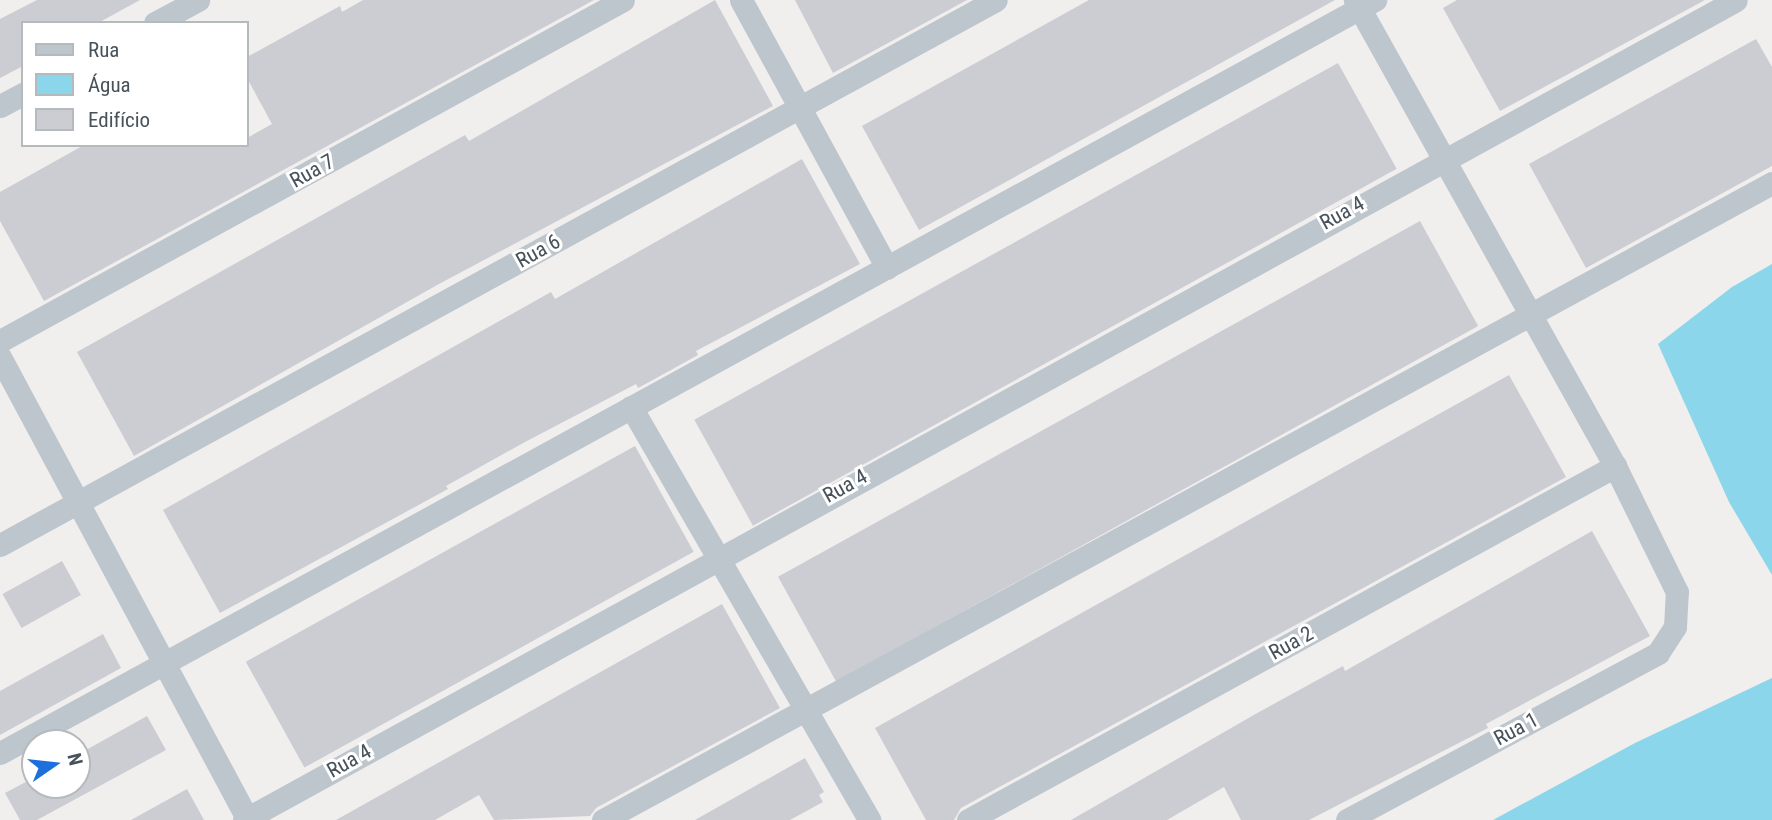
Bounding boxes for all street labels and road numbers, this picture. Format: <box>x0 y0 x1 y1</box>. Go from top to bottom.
street label: Rua 7 <box>286 149 338 193</box>
street label: Rua 4 <box>1316 191 1368 235</box>
street label: Rua 6 <box>512 229 564 273</box>
street label: Rua 4 <box>819 464 871 508</box>
street label: Rua 2 <box>1265 621 1317 665</box>
street label: Rua 1 <box>1490 707 1542 751</box>
street label: Rua 4 <box>323 739 375 783</box>

